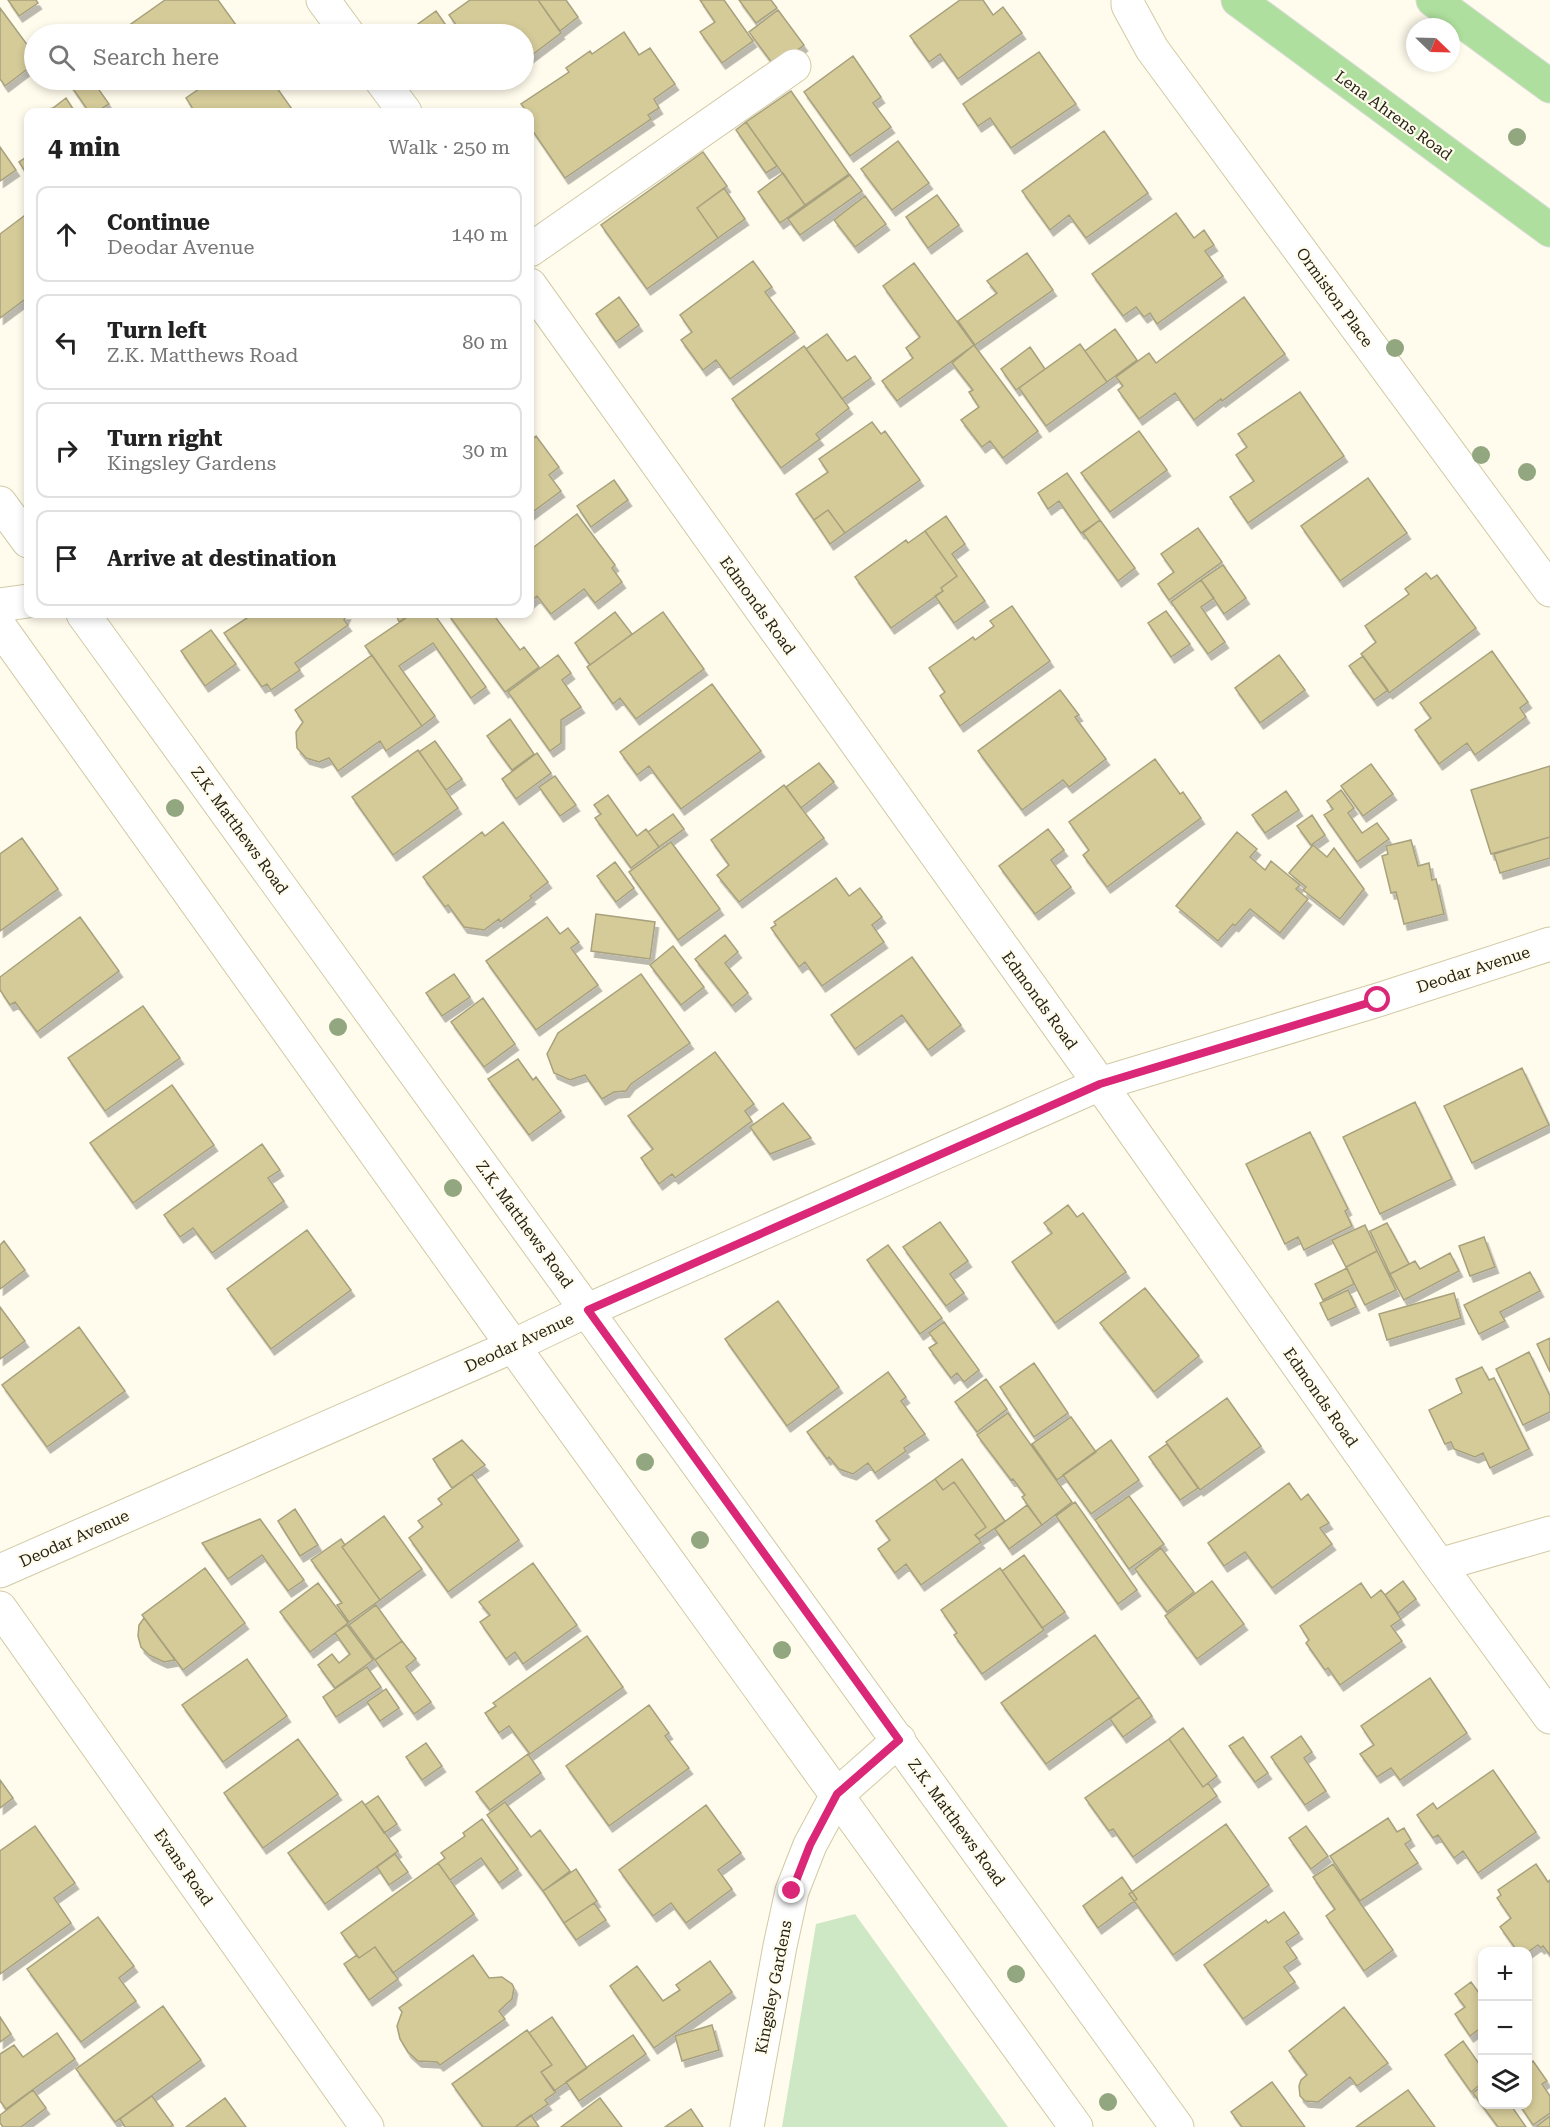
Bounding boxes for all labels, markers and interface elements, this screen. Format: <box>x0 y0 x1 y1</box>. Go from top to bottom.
north arrow <box>1406 18 1460 72</box>
search box <box>24 24 534 90</box>
icon: search <box>45 41 78 74</box>
text: Search here <box>93 45 219 70</box>
street label: Lena Ahrens Road <box>1331 67 1456 164</box>
text: 4 min <box>48 132 120 162</box>
text: Walk · 250 m <box>389 135 510 159</box>
text: Continue <box>107 210 210 235</box>
icon: ahead <box>50 218 83 251</box>
text: 140 m <box>451 222 508 246</box>
text: Deodar Avenue <box>107 235 255 259</box>
street label: Ormiston Place <box>1292 244 1377 351</box>
text: Turn left <box>107 318 207 343</box>
icon: left <box>50 326 83 359</box>
text: 80 m <box>462 330 508 354</box>
text: Z.K. Matthews Road <box>107 343 298 367</box>
text: Turn right <box>107 426 222 451</box>
icon: right <box>50 434 83 467</box>
text: 30 m <box>462 438 508 462</box>
text: Kingsley Gardens <box>107 451 276 475</box>
icon: arrive <box>50 542 83 575</box>
text: Arrive at destination <box>107 546 336 571</box>
street label: Edmonds Road <box>716 553 800 658</box>
street label: Z.K. Matthews Road <box>187 763 292 898</box>
street label: Deodar Avenue <box>1414 942 1532 997</box>
street label: Edmonds Road <box>998 948 1082 1053</box>
route start <box>1364 986 1390 1012</box>
street label: Z.K. Matthews Road <box>472 1157 577 1292</box>
street label: Deodar Avenue <box>462 1309 577 1376</box>
street label: Edmonds Road <box>1279 1344 1362 1450</box>
street label: Deodar Avenue <box>16 1506 132 1571</box>
street label: Z.K. Matthews Road <box>904 1755 1009 1890</box>
street label: Evans Road <box>150 1825 217 1909</box>
route end <box>778 1877 804 1903</box>
street label: Kingsley Gardens <box>751 1918 796 2055</box>
map controls <box>1478 1947 1532 2109</box>
button: + <box>1478 1947 1532 2001</box>
button: − <box>1478 2001 1532 2055</box>
button: layers <box>1478 2055 1532 2109</box>

